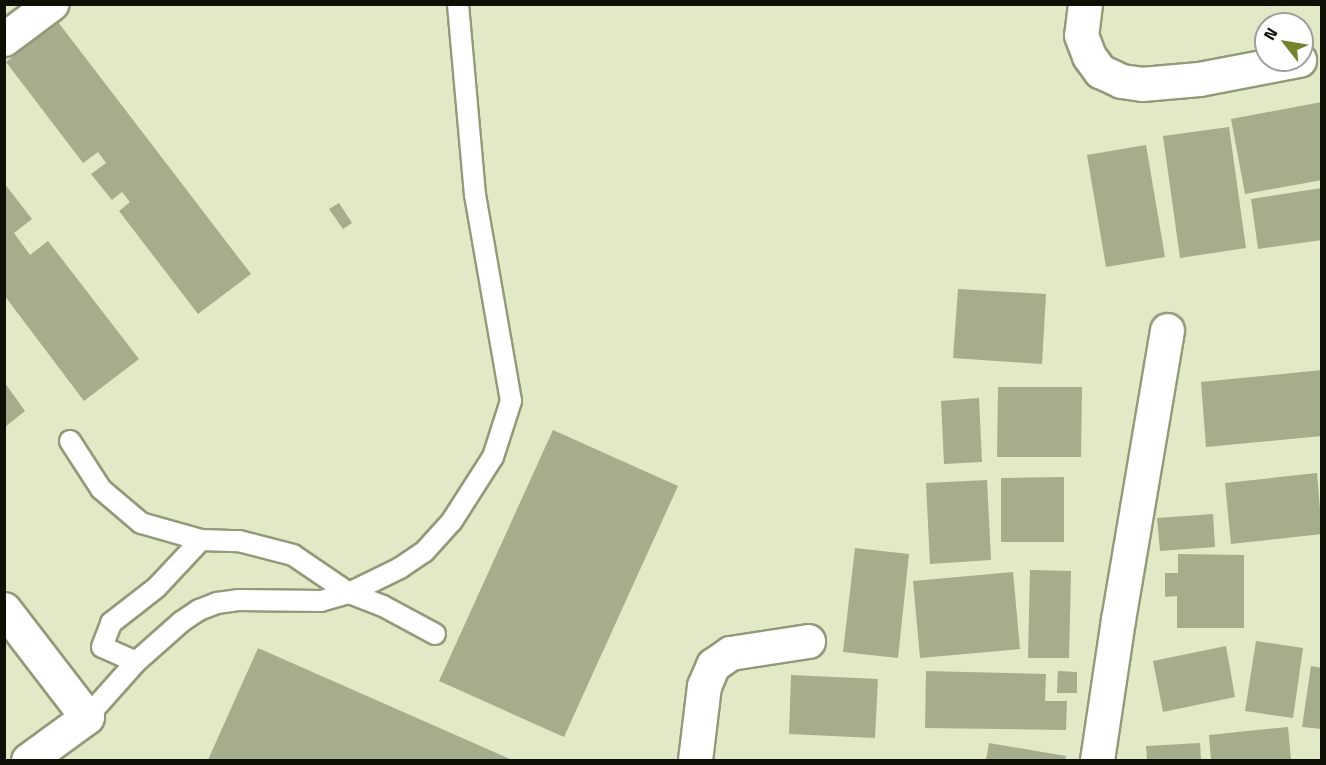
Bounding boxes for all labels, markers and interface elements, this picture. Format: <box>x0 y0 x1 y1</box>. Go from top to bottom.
north arrow <box>1254 12 1314 72</box>
text: N <box>1257 23 1283 45</box>

